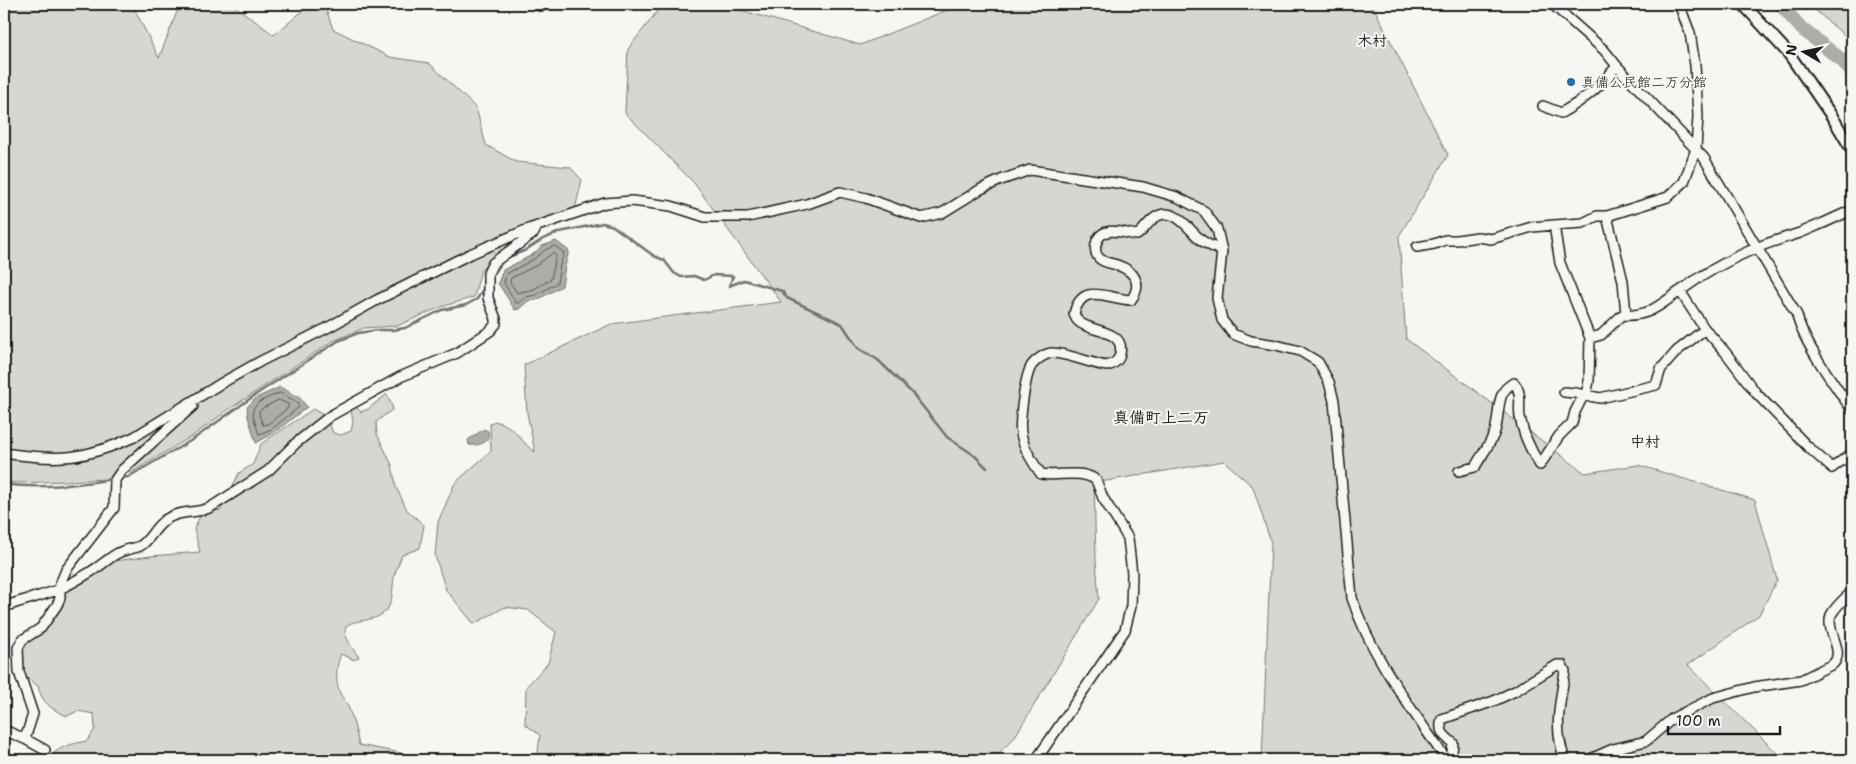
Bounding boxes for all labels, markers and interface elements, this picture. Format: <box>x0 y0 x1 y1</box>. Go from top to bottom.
north arrow <box>1778 28 1828 78</box>
district label: 木村 <box>1357 31 1387 51</box>
text: N <box>1781 43 1801 57</box>
place label: 真備公民館二万分館 <box>1581 73 1707 91</box>
marker: 真備公民館二万分館 <box>1565 76 1577 88</box>
district label: 真備町上二万 <box>1113 407 1209 428</box>
district label: 中村 <box>1630 432 1660 452</box>
scale bar <box>1668 704 1781 736</box>
text: 100 m <box>1676 711 1721 731</box>

